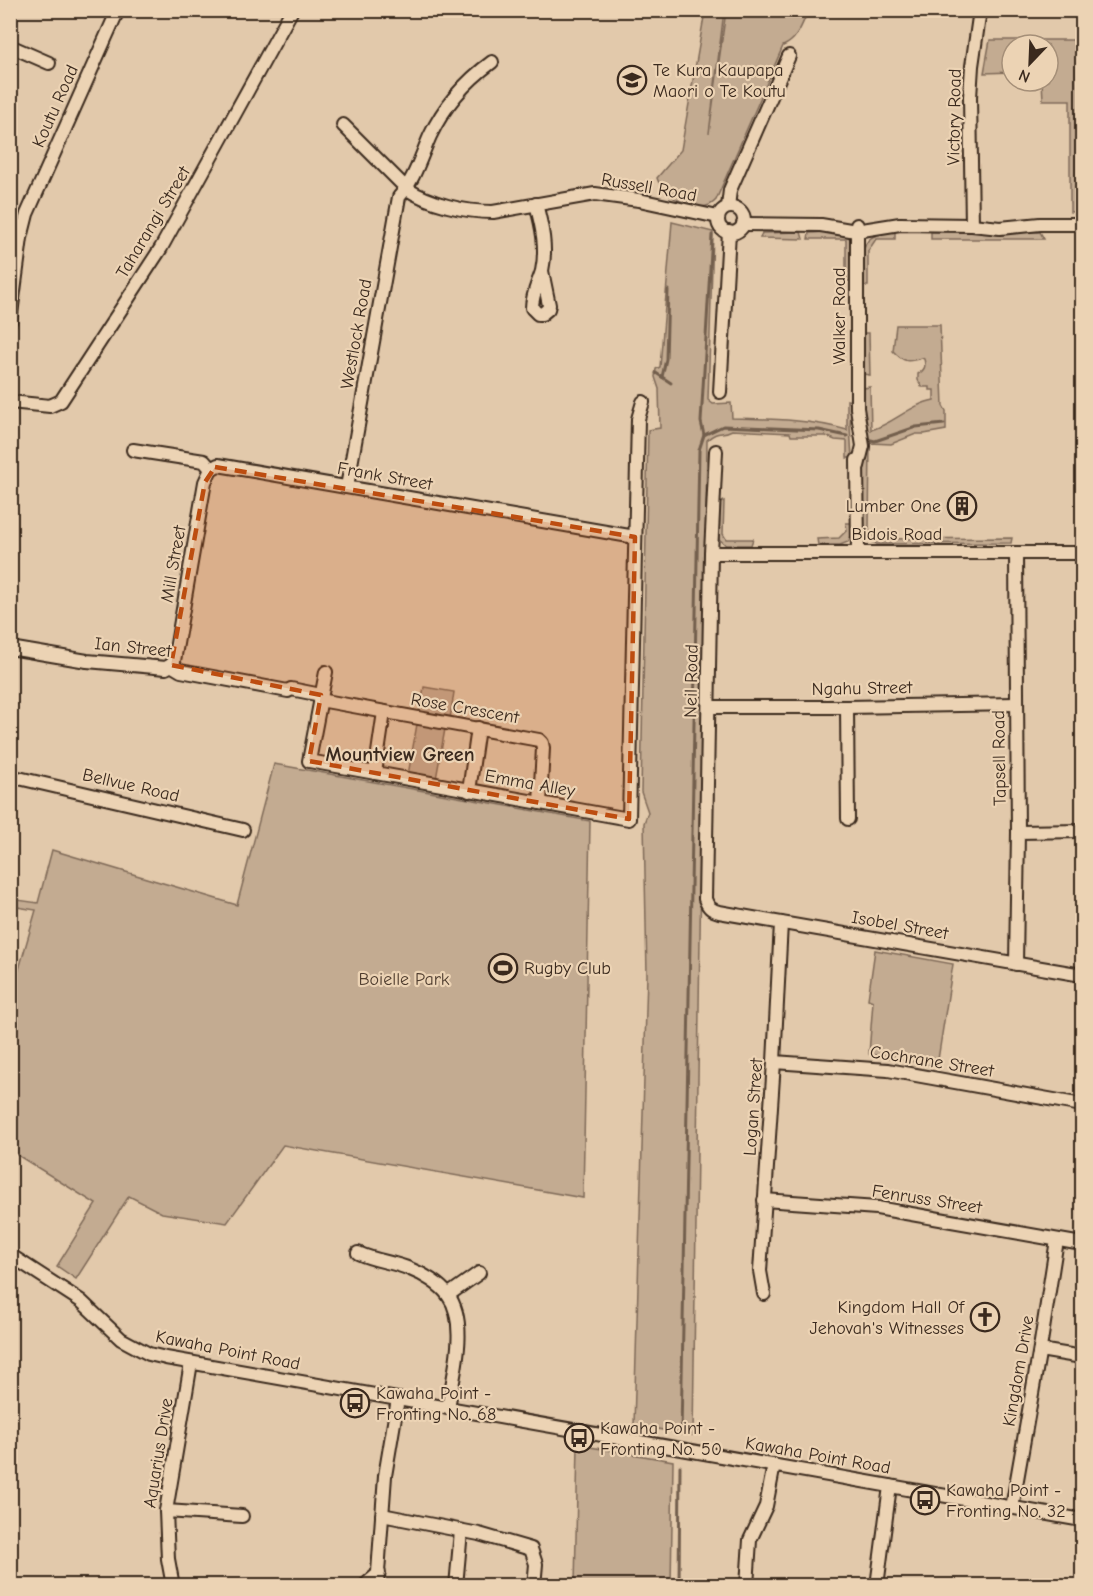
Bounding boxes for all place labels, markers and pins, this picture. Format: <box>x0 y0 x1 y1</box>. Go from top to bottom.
place label: Te Kura Kaupapa Maori o Te Koutu <box>653 60 786 102</box>
school or university icon: Te Kura Kaupapa Maori o Te Koutu <box>616 64 648 96</box>
building icon: Lumber One <box>946 490 978 522</box>
place label: Lumber One <box>846 496 941 517</box>
sports icon: Rugby Club <box>487 952 519 984</box>
place label: Rugby Club <box>524 958 611 979</box>
place label: Kingdom Hall Of Jehovah's Witnesses <box>809 1297 965 1339</box>
church icon: Kingdom Hall Of Jehovah's Witnesses <box>969 1301 1001 1333</box>
place label: Kawaha Point - Fronting No. 68 <box>376 1383 496 1425</box>
bus stop icon: Kawaha Point - Fronting No. 68 <box>339 1387 371 1419</box>
place label: Kawaha Point - Fronting No. 50 <box>600 1418 722 1460</box>
bus stop icon: Kawaha Point - Fronting No. 50 <box>563 1422 595 1454</box>
place label: Kawaha Point - Fronting No. 32 <box>946 1480 1066 1522</box>
bus stop icon: Kawaha Point - Fronting No. 32 <box>909 1484 941 1516</box>

